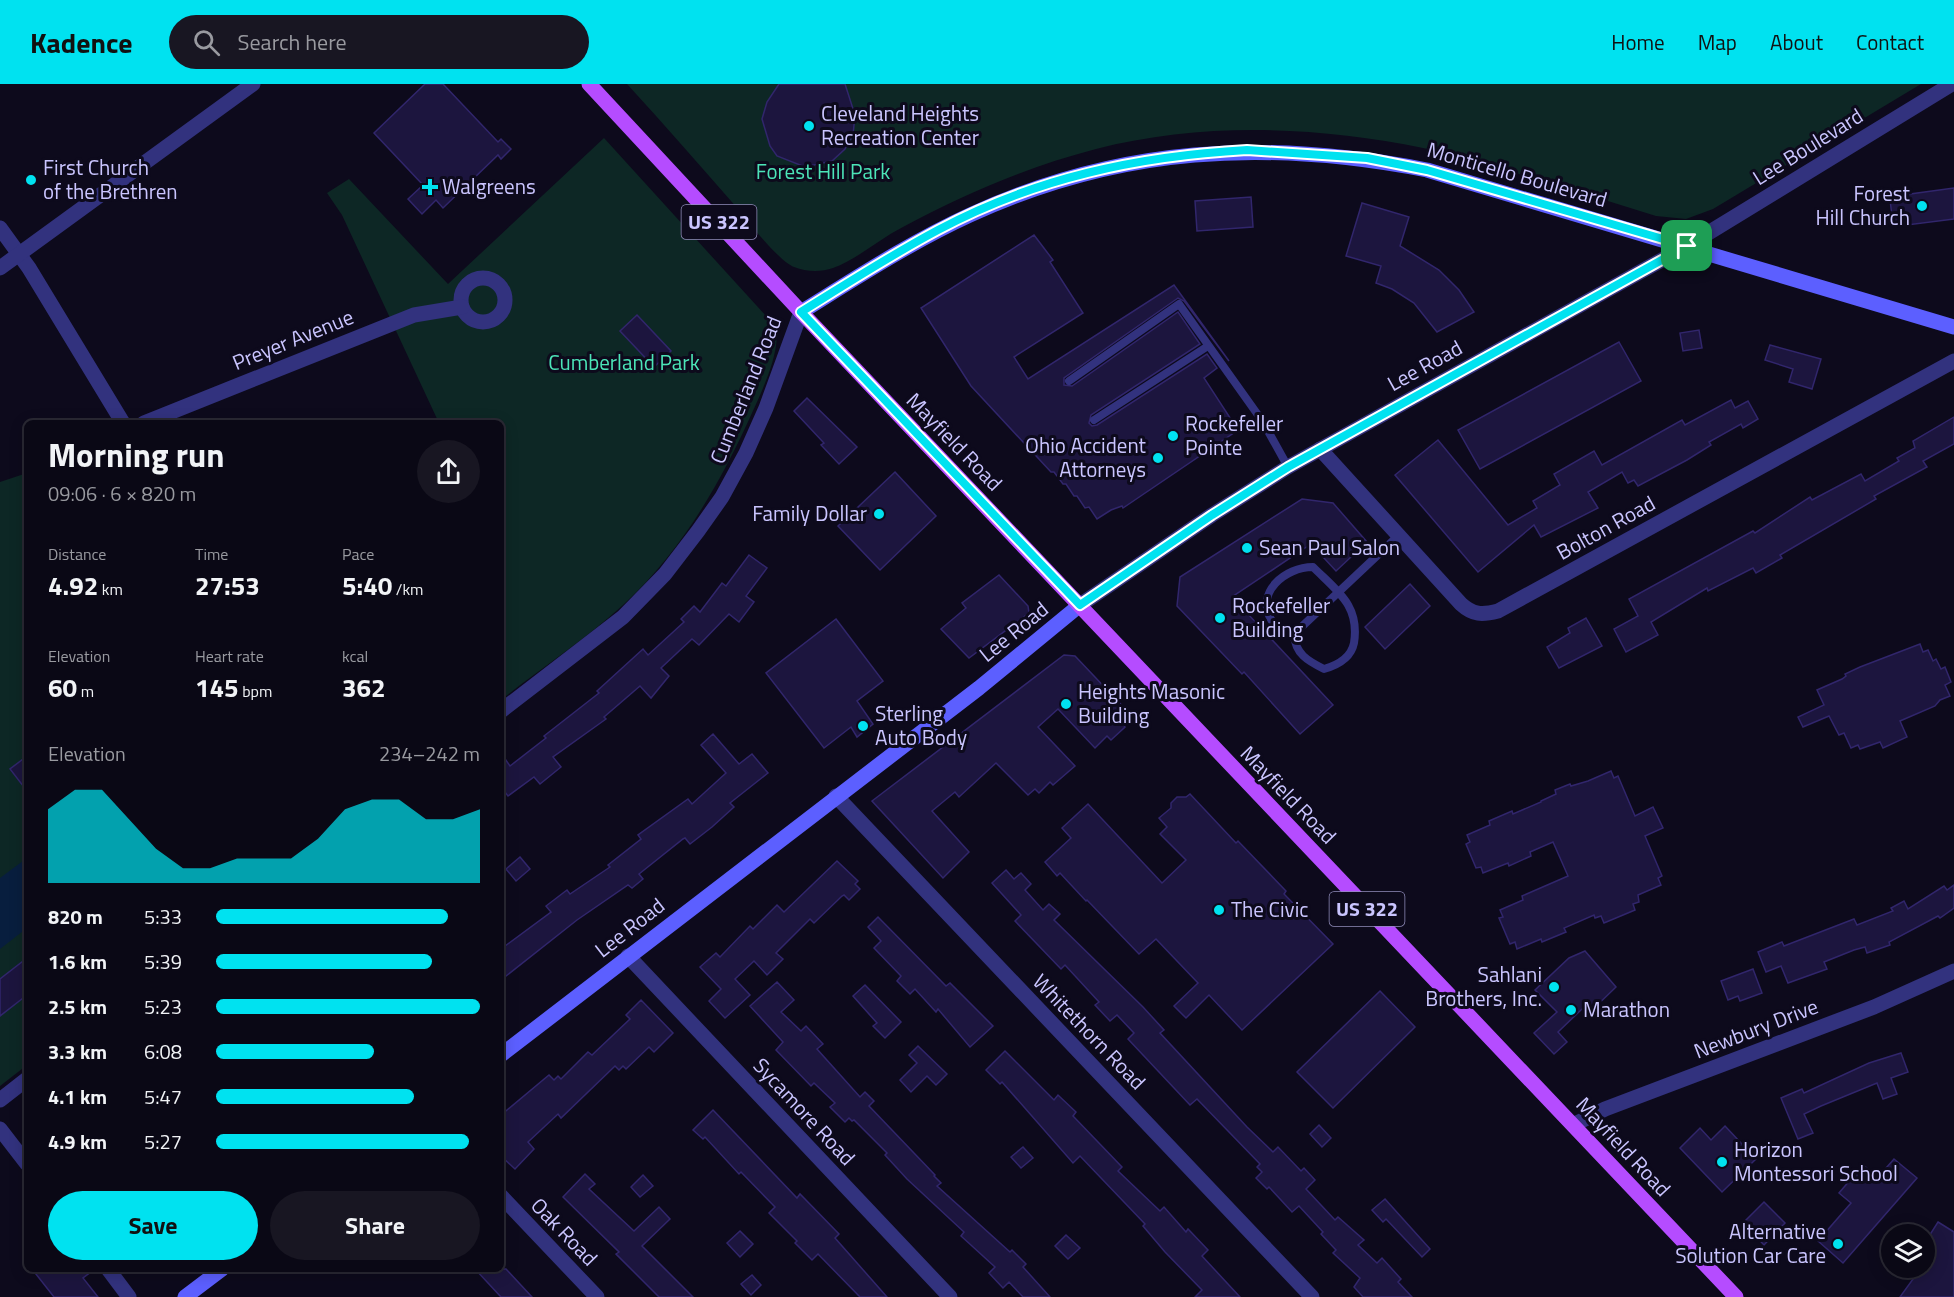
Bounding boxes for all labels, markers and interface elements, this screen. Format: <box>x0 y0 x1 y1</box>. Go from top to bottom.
search box <box>169 15 589 69</box>
text: Kadence <box>30 21 133 64</box>
text: Search here <box>238 25 347 59</box>
icon: search <box>190 26 223 59</box>
text: Home <box>1611 26 1665 58</box>
text: Map <box>1698 26 1737 58</box>
text: About <box>1770 26 1823 58</box>
text: Contact <box>1856 26 1924 58</box>
place label: Cleveland Heights Recreation Center <box>821 97 979 153</box>
street label: Lee Boulevard <box>1746 100 1869 193</box>
marker: Cleveland Heights Recreation Center <box>802 119 816 133</box>
street label: Monticello Boulevard <box>1424 133 1611 215</box>
place label: First Church of the Brethren <box>43 151 178 207</box>
park label: Forest Hill Park <box>756 155 890 187</box>
place label: Walgreens <box>442 170 536 202</box>
marker: First Church of the Brethren <box>24 173 38 187</box>
place label: Forest Hill Church <box>1816 177 1911 233</box>
marker: Walgreens <box>423 180 437 194</box>
marker: Forest Hill Church <box>1915 199 1929 213</box>
road number: US 322 <box>682 205 756 239</box>
pin <box>1661 220 1712 271</box>
icon: arrive <box>1670 229 1703 262</box>
street label: Preyer Avenue <box>227 300 358 378</box>
street label: Cumberland Road <box>701 311 789 468</box>
street label: Lee Road <box>1381 331 1468 399</box>
park label: Cumberland Park <box>548 346 700 378</box>
street label: Mayfield Road <box>899 385 1010 498</box>
place label: Rockefeller Pointe <box>1185 407 1283 463</box>
place label: Ohio Accident Attorneys <box>1025 429 1147 485</box>
marker: Rockefeller Pointe <box>1166 429 1180 443</box>
text: Morning run <box>48 430 225 480</box>
button: share <box>417 440 480 503</box>
marker: Ohio Accident Attorneys <box>1151 451 1165 465</box>
text: 09:06 · 6 × 820 m <box>48 478 196 509</box>
street label: Bolton Road <box>1550 487 1661 567</box>
place label: Family Dollar <box>752 497 867 529</box>
marker: Family Dollar <box>872 507 886 521</box>
place label: Sean Paul Salon <box>1259 531 1400 563</box>
marker: Sean Paul Salon <box>1240 541 1254 555</box>
text: Distance <box>48 542 106 566</box>
text: Time <box>195 542 228 566</box>
text: Pace <box>342 542 374 566</box>
text: 4.92 <box>48 566 98 605</box>
text: 27:53 <box>195 566 260 605</box>
text: 5:40 <box>342 566 392 605</box>
text: km <box>98 577 123 601</box>
text: /km <box>392 577 424 601</box>
place label: Rockefeller Building <box>1232 589 1330 645</box>
street label: Lee Road <box>972 593 1055 669</box>
marker: Rockefeller Building <box>1213 611 1227 625</box>
text: Elevation <box>48 644 110 668</box>
text: Heart rate <box>195 644 264 668</box>
text: kcal <box>342 644 368 668</box>
text: 60 <box>48 668 77 707</box>
text: 145 <box>195 668 239 707</box>
text: 362 <box>342 668 386 707</box>
place label: Heights Masonic Building <box>1078 675 1225 731</box>
text: m <box>77 679 94 703</box>
text: bpm <box>239 679 272 703</box>
place label: Sterling Auto Body <box>875 697 967 753</box>
marker: Heights Masonic Building <box>1059 697 1073 711</box>
marker: Sterling Auto Body <box>856 719 870 733</box>
text: Elevation <box>48 738 126 769</box>
text: 234–242 m <box>379 738 480 769</box>
street label: Mayfield Road <box>1233 738 1344 851</box>
street label: Lee Road <box>588 890 671 965</box>
road number: US 322 <box>1330 892 1404 926</box>
place label: The Civic <box>1231 893 1308 925</box>
text: 820 m <box>48 901 103 932</box>
text: 5:33 <box>144 901 182 932</box>
marker: The Civic <box>1212 903 1226 917</box>
text: 1.6 km <box>48 946 107 977</box>
text: 5:39 <box>144 946 182 977</box>
place label: Sahlani Brothers, Inc. <box>1425 958 1542 1014</box>
street label: Whitethorn Road <box>1026 966 1154 1097</box>
marker: Sahlani Brothers, Inc. <box>1547 980 1561 994</box>
street label: Newbury Drive <box>1689 990 1822 1066</box>
text: 2.5 km <box>48 991 107 1022</box>
text: 5:23 <box>144 991 182 1022</box>
place label: Marathon <box>1583 993 1670 1025</box>
marker: Marathon <box>1564 1003 1578 1017</box>
text: 3.3 km <box>48 1036 107 1067</box>
text: 6:08 <box>144 1036 182 1067</box>
street label: Sycamore Road <box>746 1050 863 1172</box>
text: 4.1 km <box>48 1081 107 1112</box>
text: 5:47 <box>144 1081 182 1112</box>
street label: Mayfield Road <box>1569 1089 1679 1203</box>
text: 4.9 km <box>48 1126 107 1157</box>
text: 5:27 <box>144 1126 182 1157</box>
place label: Horizon Montessori School <box>1734 1133 1898 1189</box>
marker: Horizon Montessori School <box>1715 1155 1729 1169</box>
street label: Oak Road <box>524 1190 606 1273</box>
button: Save <box>48 1191 258 1260</box>
button: Share <box>270 1191 480 1260</box>
place label: Alternative Solution Car Care <box>1675 1215 1826 1271</box>
map controls <box>1881 1224 1935 1278</box>
button: layers <box>1881 1224 1935 1278</box>
marker: Alternative Solution Car Care <box>1831 1237 1845 1251</box>

